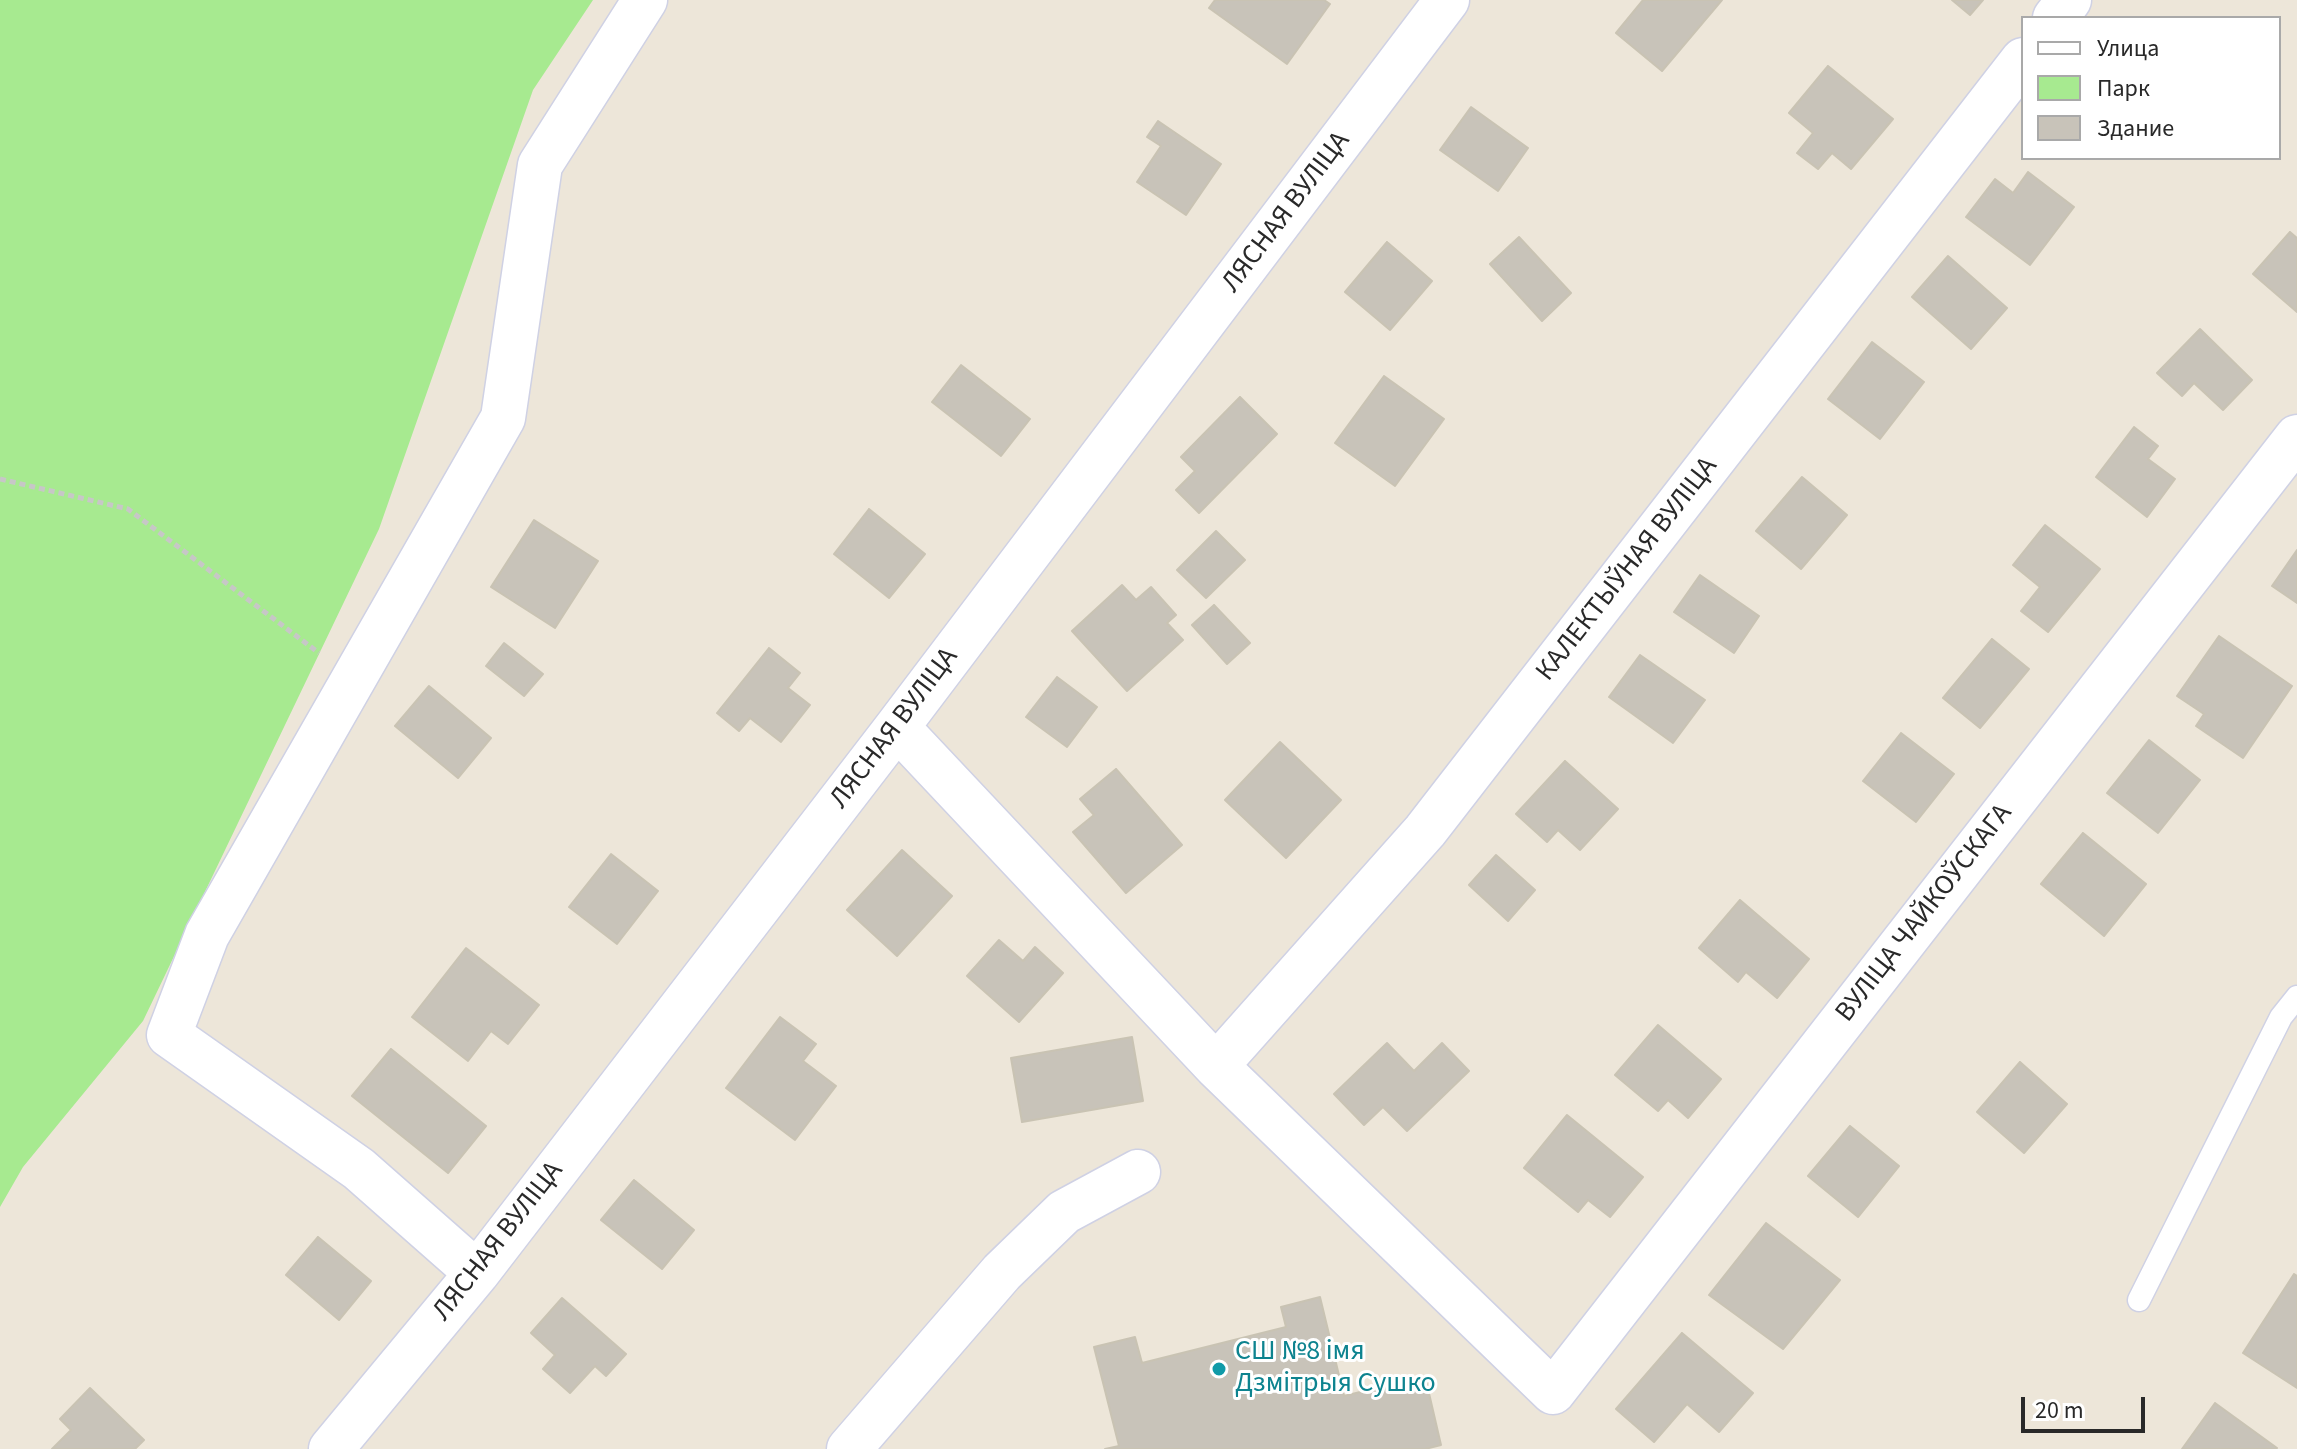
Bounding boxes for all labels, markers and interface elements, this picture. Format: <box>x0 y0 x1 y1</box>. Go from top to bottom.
legend <box>2021 16 2281 160</box>
text: Улица <box>2097 31 2159 66</box>
text: Парк <box>2097 71 2150 106</box>
text: Здание <box>2097 111 2174 146</box>
street label: ЛЯСНАЯ ВУЛІЦА <box>1216 126 1358 300</box>
street label: КАЛЕКТЫЎНАЯ ВУЛІЦА <box>1530 451 1726 689</box>
street label: ЛЯСНАЯ ВУЛІЦА <box>824 642 966 816</box>
street label: ВУЛІЦА ЧАЙКОЎСКАГА <box>1830 798 2020 1030</box>
street label: ЛЯСНАЯ ВУЛІЦА <box>426 1156 572 1328</box>
place label: СШ №8 імя Дзмітрыя Сушко <box>1235 1336 1436 1402</box>
marker: СШ №8 імя Дзмітрыя Сушко <box>1210 1360 1228 1378</box>
scale bar <box>2025 1381 2149 1431</box>
text: 20 m <box>2035 1393 2084 1428</box>

